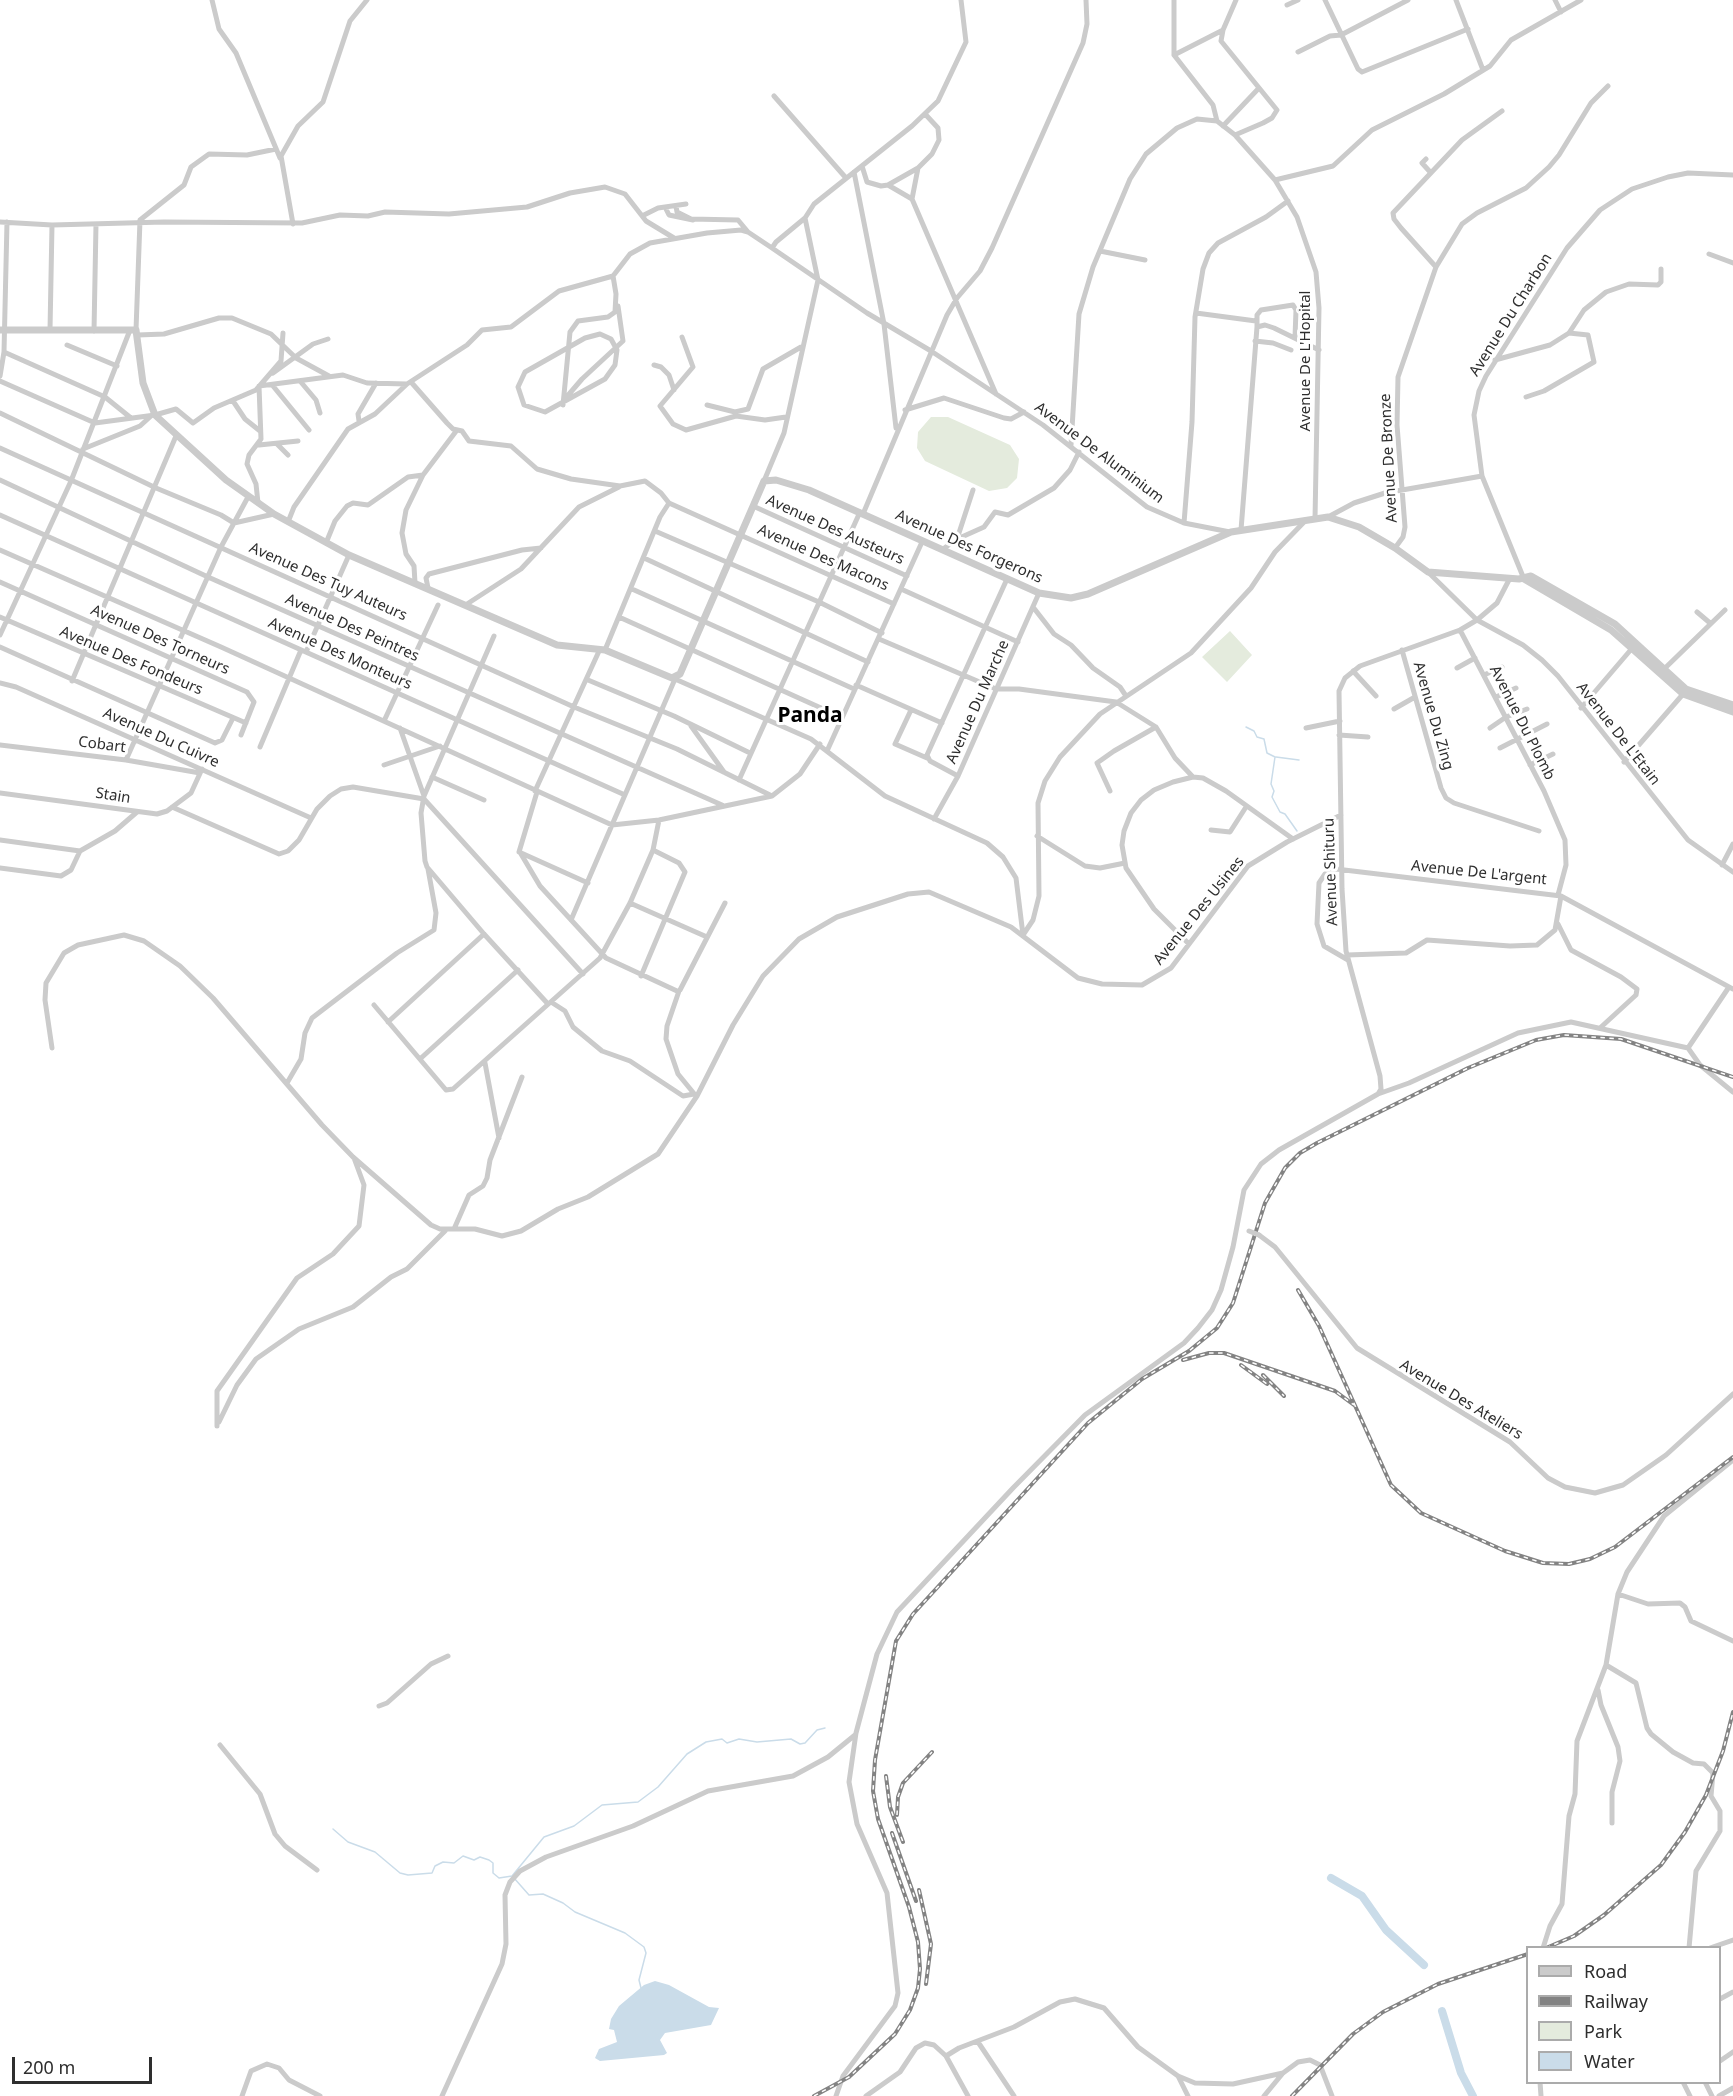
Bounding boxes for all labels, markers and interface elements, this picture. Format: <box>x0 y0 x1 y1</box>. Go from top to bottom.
street label: Avenue Du Charbon <box>1466 250 1556 380</box>
street label: Avenue De L'Hopital <box>1297 291 1315 431</box>
street label: Avenue De Bronze <box>1377 393 1401 523</box>
street label: Avenue De Aluminium <box>1031 399 1167 507</box>
street label: Avenue Des Austeurs <box>763 491 907 569</box>
street label: Avenue Des Forgerons <box>893 506 1045 588</box>
street label: Avenue Des Macons <box>755 521 891 595</box>
street label: Avenue Des Tuy Auteurs <box>246 539 410 625</box>
street label: Avenue Des Peintres <box>282 590 422 666</box>
street label: Avenue Des Torneurs <box>88 601 232 679</box>
street label: Avenue Des Monteurs <box>265 614 415 694</box>
street label: Avenue Des Fondeurs <box>57 623 205 699</box>
street label: Avenue Du Marche <box>943 637 1013 767</box>
street label: Avenue Du Zing <box>1409 660 1457 772</box>
street label: Avenue Du Plomb <box>1485 663 1559 783</box>
street label: Avenue De L'Etain <box>1572 679 1664 789</box>
district label: Panda <box>777 703 843 729</box>
street label: Avenue Du Cuivre <box>100 704 222 772</box>
street label: Cobart <box>77 733 127 757</box>
street label: Stain <box>94 784 132 808</box>
street label: Avenue Shituru <box>1320 818 1342 926</box>
street label: Avenue Des Usines <box>1150 853 1248 969</box>
street label: Avenue De L'argent <box>1410 857 1548 889</box>
street label: Avenue Des Ateliers <box>1396 1356 1526 1444</box>
legend <box>1526 1946 1721 2084</box>
text: Road <box>1584 1959 1627 1983</box>
text: Railway <box>1584 1989 1648 2013</box>
text: Park <box>1584 2019 1622 2043</box>
scale bar <box>15 2045 154 2083</box>
text: Water <box>1584 2049 1635 2073</box>
text: 200 m <box>23 2055 75 2079</box>

